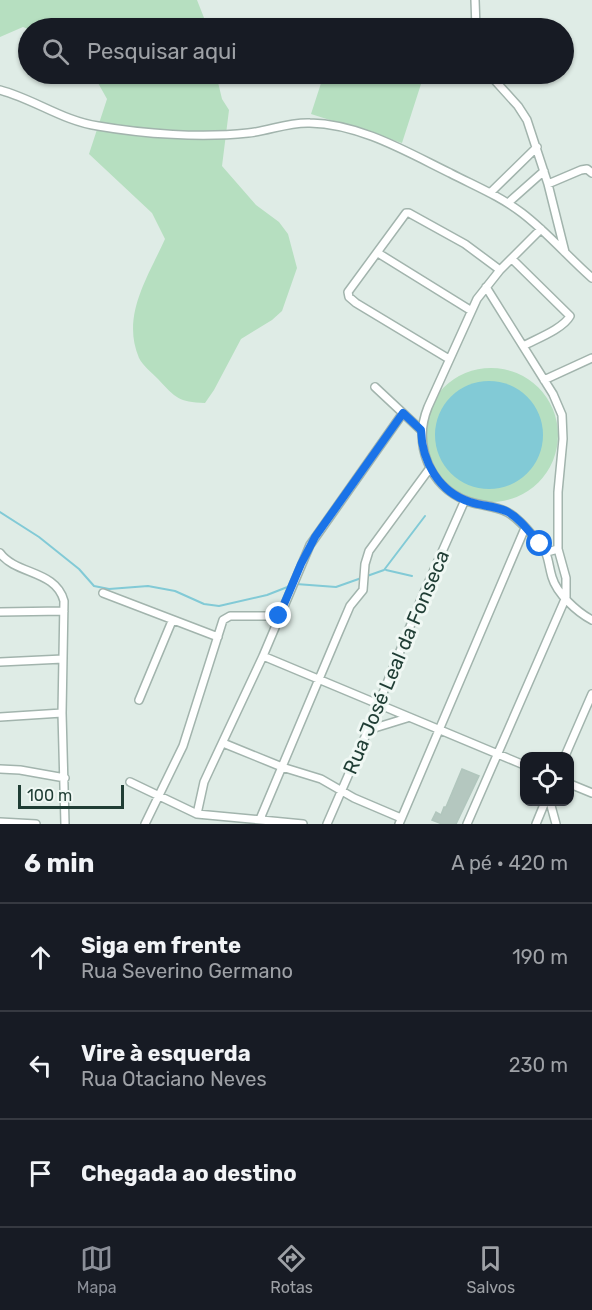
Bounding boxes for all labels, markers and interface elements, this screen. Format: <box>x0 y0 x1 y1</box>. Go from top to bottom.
search box <box>18 18 574 84</box>
icon: search <box>39 35 72 68</box>
text: Pesquisar aqui <box>87 38 237 65</box>
route start <box>526 530 552 556</box>
street label: Rua José Leal da Fonseca <box>338 546 454 778</box>
route end <box>265 602 291 628</box>
map controls <box>520 752 574 806</box>
button: locate <box>520 752 574 806</box>
scale bar <box>18 782 124 810</box>
text: 100 m <box>27 786 72 805</box>
text: 6 min <box>24 848 94 879</box>
text: A pé · 420 m <box>451 851 568 875</box>
text: Siga em frente <box>81 932 241 959</box>
icon: ahead <box>24 941 57 974</box>
text: 190 m <box>512 945 568 969</box>
text: Rua Severino Germano <box>81 959 293 983</box>
text: Vire à esquerda <box>81 1040 251 1067</box>
icon: left <box>24 1049 57 1082</box>
text: 230 m <box>509 1053 568 1077</box>
text: Rua Otaciano Neves <box>81 1067 267 1091</box>
icon: arrive <box>24 1157 57 1190</box>
text: Chegada ao destino <box>81 1160 297 1187</box>
tab: Mapa <box>77 1242 117 1297</box>
tab: Rotas <box>270 1242 313 1297</box>
tab: Salvos <box>467 1242 515 1297</box>

